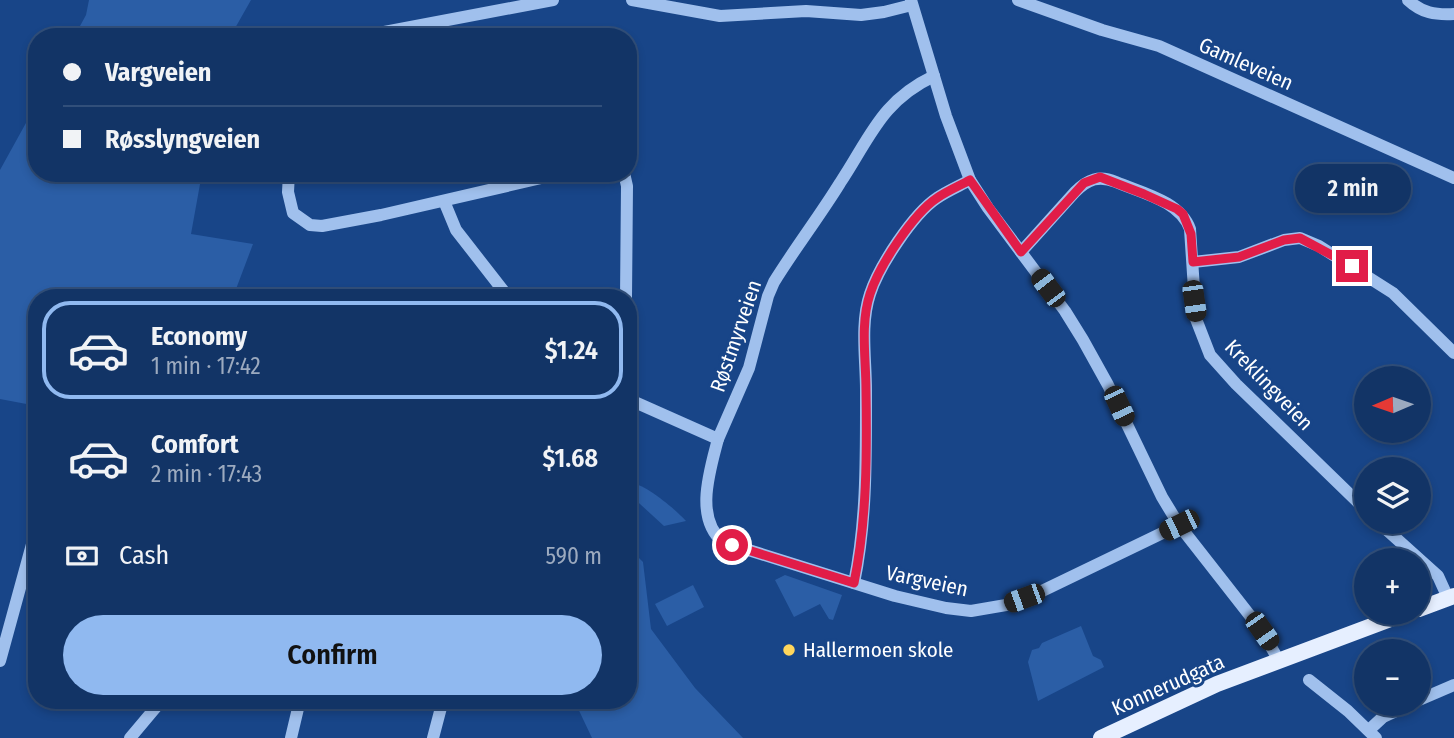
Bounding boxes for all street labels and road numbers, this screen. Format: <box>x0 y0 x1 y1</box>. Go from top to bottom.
street label: Gamleveien <box>1195 32 1297 96</box>
street label: Røstmyrveien <box>705 276 767 396</box>
street label: Kreklingveien <box>1219 334 1319 436</box>
street label: Vargveien <box>883 560 971 602</box>
street label: Konnerudgata <box>1108 649 1228 721</box>

